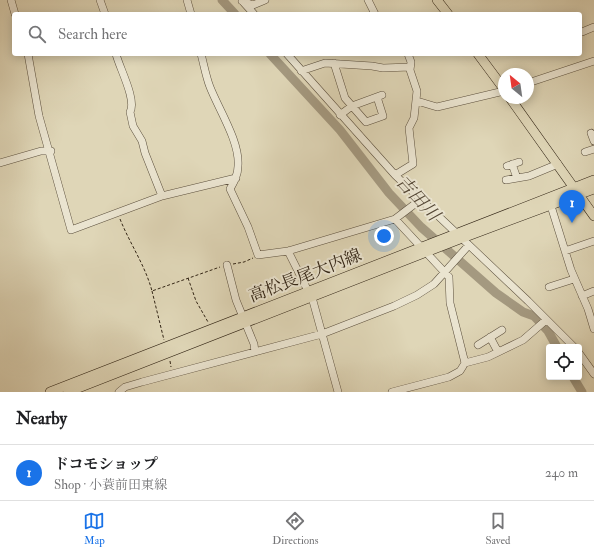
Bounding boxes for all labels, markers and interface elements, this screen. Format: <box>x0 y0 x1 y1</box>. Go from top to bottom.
search box <box>12 12 582 56</box>
icon: search <box>26 23 48 45</box>
text: Search here <box>58 25 127 44</box>
north arrow <box>498 68 534 104</box>
water label: 吉田川 <box>391 171 446 227</box>
pin: 1 <box>559 190 585 223</box>
your location <box>374 226 394 246</box>
street label: 高松長尾大内線 <box>246 244 364 307</box>
map controls <box>546 344 582 380</box>
button: locate <box>546 344 582 380</box>
text: Nearby <box>16 408 67 429</box>
text: ドコモショップ <box>54 455 158 474</box>
text: 1 <box>27 465 31 481</box>
text: 240 m <box>545 465 578 481</box>
text: Shop · 小蓑前田東線 <box>54 477 167 493</box>
tab: Map <box>83 510 105 547</box>
tab: Directions <box>272 510 319 547</box>
tab: Saved <box>485 510 511 547</box>

